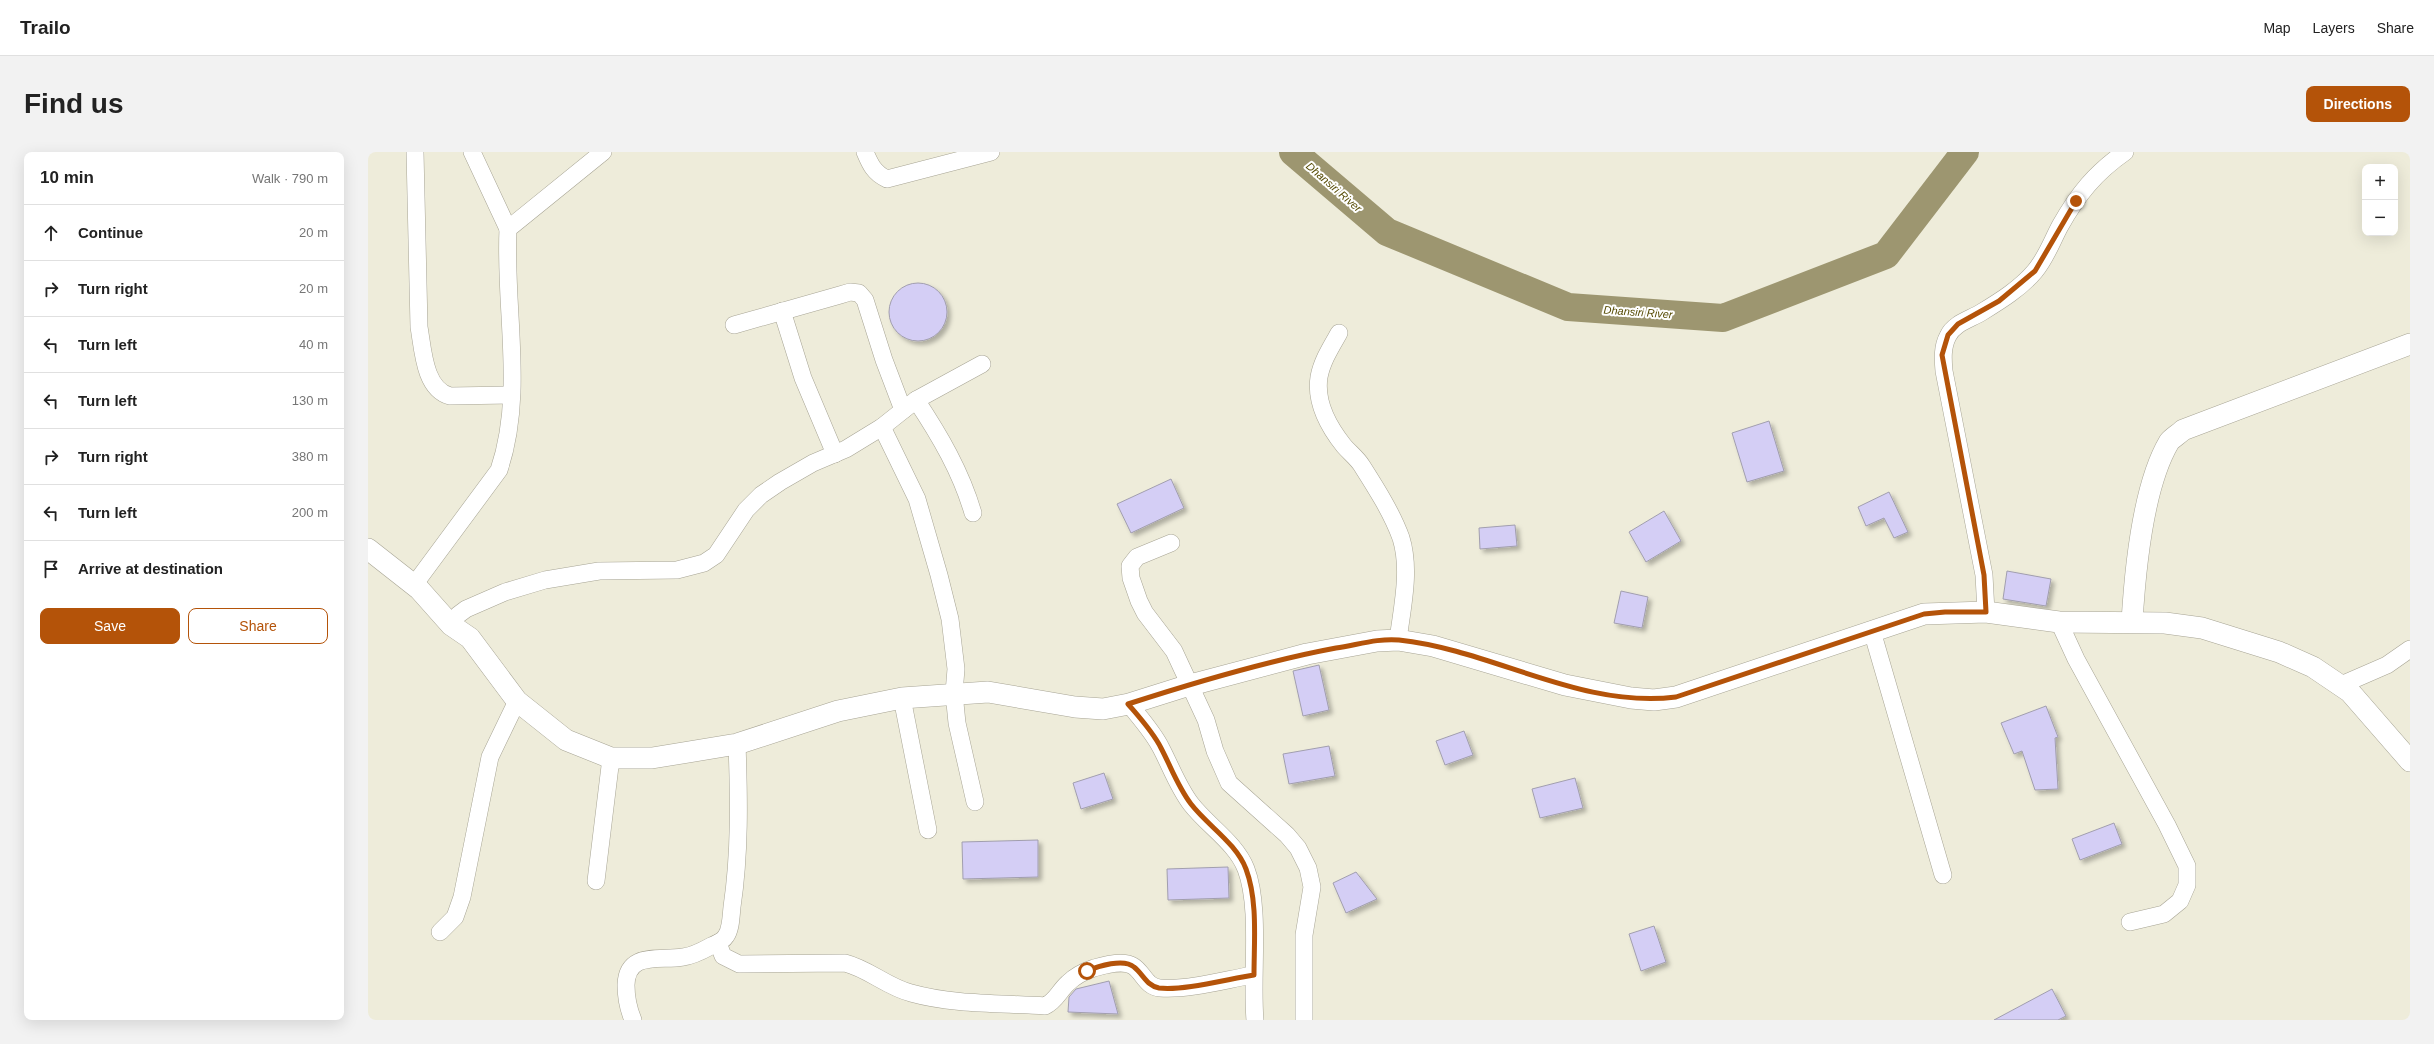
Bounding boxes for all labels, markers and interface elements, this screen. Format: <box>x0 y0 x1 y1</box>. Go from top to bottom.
text: Trailo <box>20 17 71 38</box>
text: Map <box>2263 20 2291 36</box>
text: Layers <box>2313 20 2355 36</box>
text: Share <box>2377 20 2414 36</box>
button: Directions <box>2306 86 2410 122</box>
text: Find us <box>24 88 124 119</box>
water label: Dhansiri River <box>1304 160 1365 215</box>
map controls <box>2362 164 2398 236</box>
button: + <box>2362 164 2398 200</box>
text: 10 min <box>40 168 94 187</box>
text: Walk · 790 m <box>252 171 328 186</box>
route end <box>2067 192 2085 210</box>
button: − <box>2362 200 2398 236</box>
icon: ahead <box>40 222 62 244</box>
text: Continue <box>78 224 143 241</box>
text: 20 m <box>299 225 328 240</box>
icon: right <box>40 278 62 300</box>
text: Turn right <box>78 280 148 297</box>
text: 20 m <box>299 281 328 296</box>
water label: Dhansiri River <box>1603 304 1674 320</box>
icon: left <box>40 334 62 356</box>
text: Turn left <box>78 336 137 353</box>
text: 40 m <box>299 337 328 352</box>
icon: left <box>40 390 62 412</box>
text: Turn left <box>78 392 137 409</box>
text: 130 m <box>292 393 328 408</box>
icon: right <box>40 446 62 468</box>
text: Turn right <box>78 448 148 465</box>
text: 380 m <box>292 449 328 464</box>
icon: left <box>40 502 62 524</box>
text: Turn left <box>78 504 137 521</box>
text: 200 m <box>292 505 328 520</box>
icon: arrive <box>40 558 62 580</box>
text: Arrive at destination <box>78 560 223 577</box>
button: Save <box>40 608 180 644</box>
button: Share <box>188 608 328 644</box>
route start <box>1078 962 1096 980</box>

